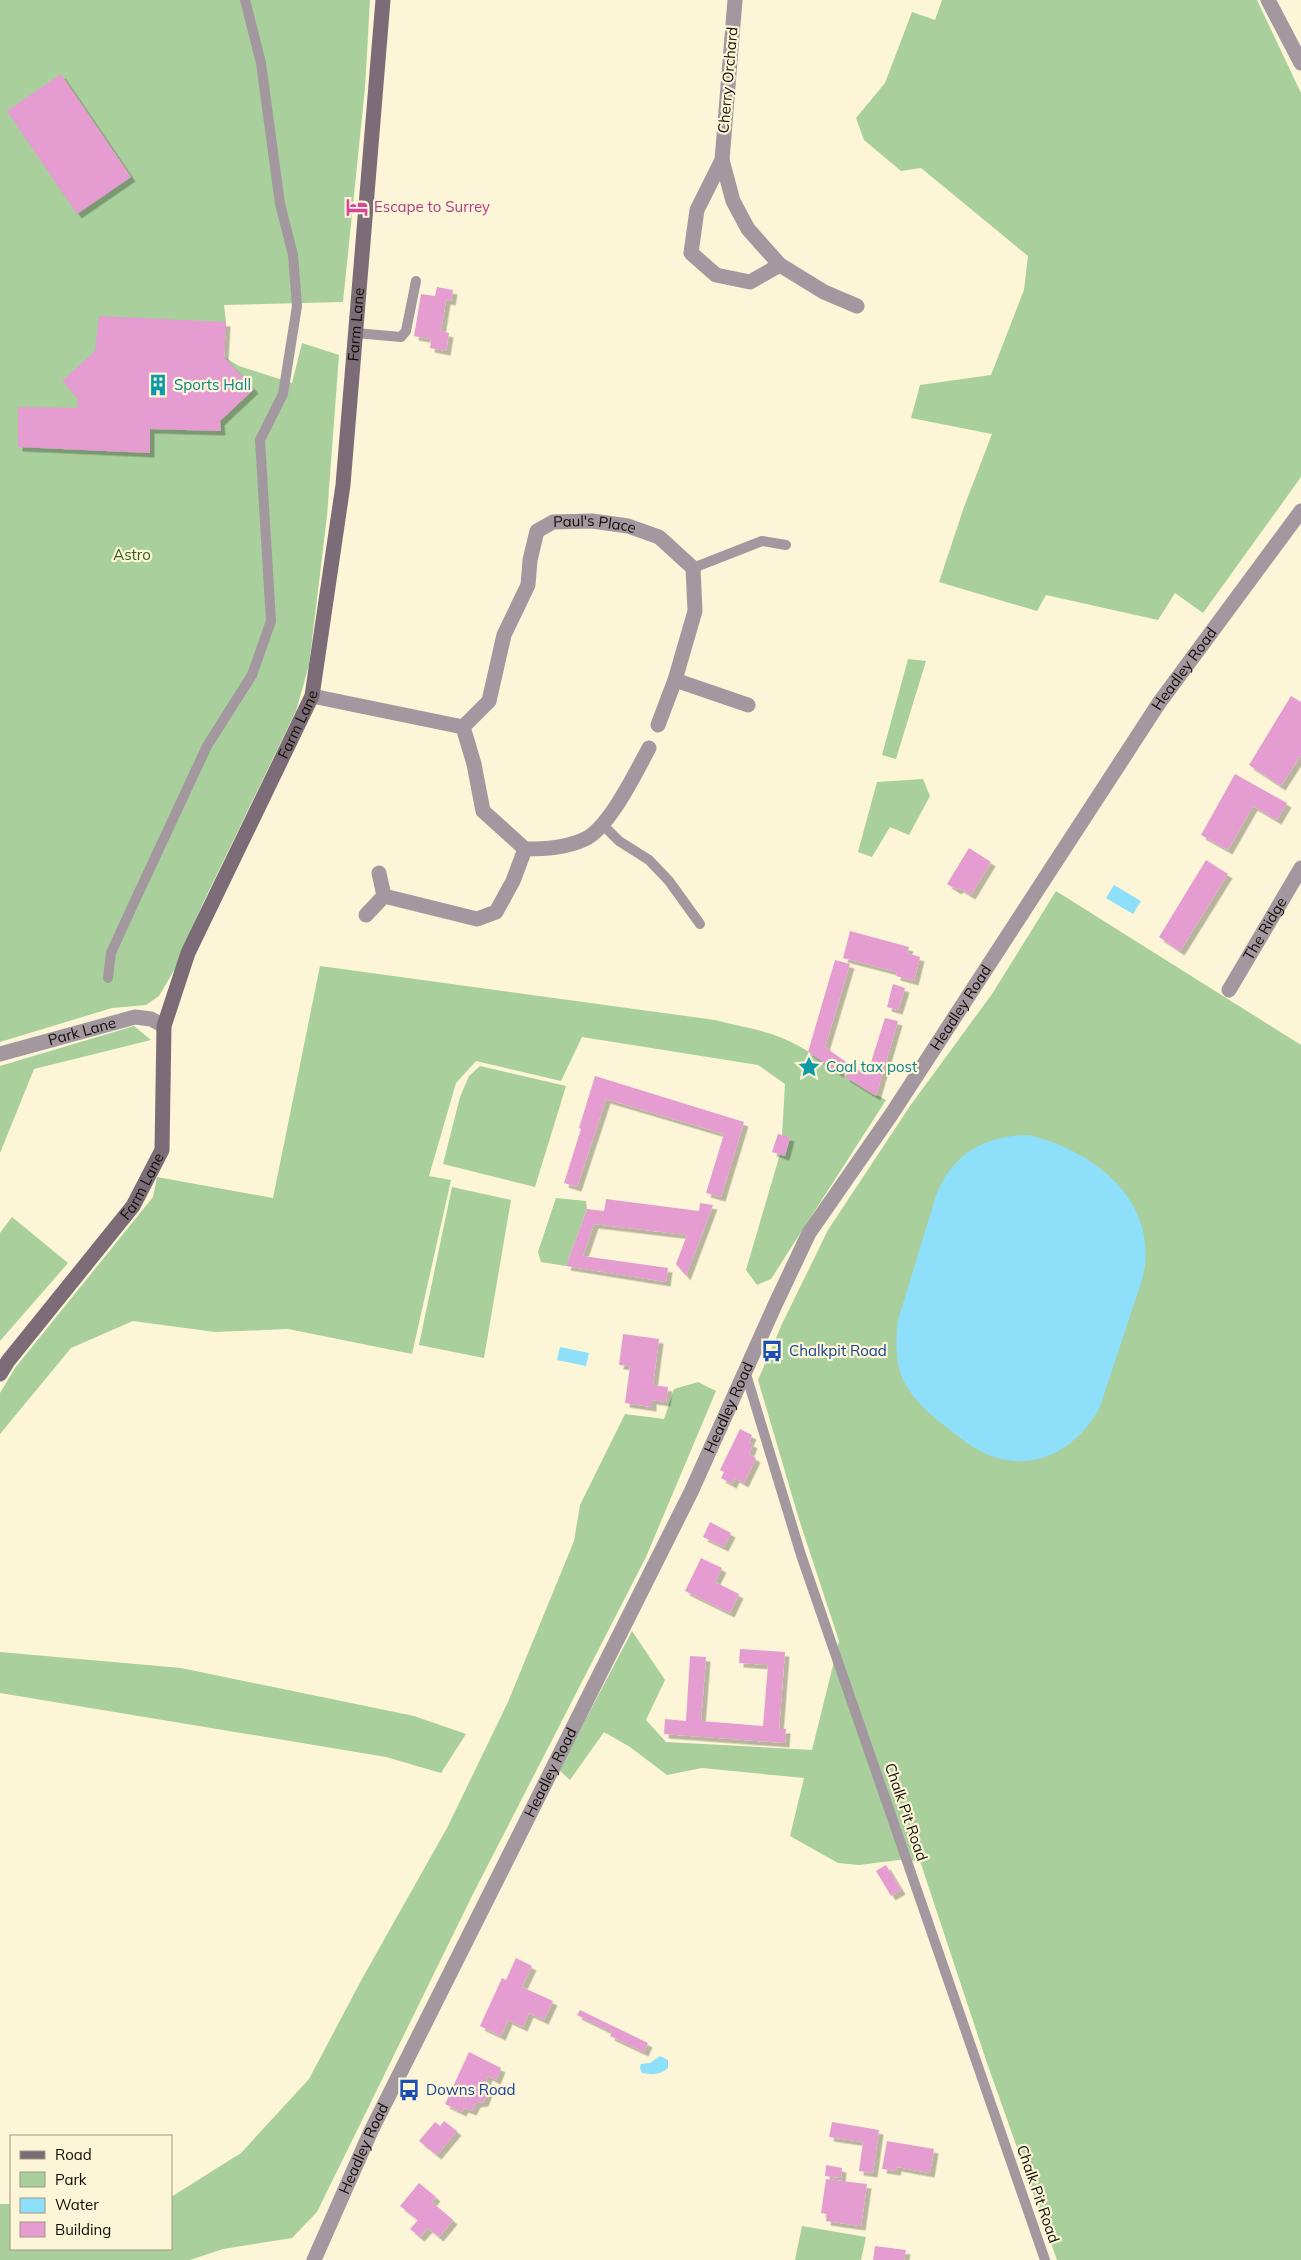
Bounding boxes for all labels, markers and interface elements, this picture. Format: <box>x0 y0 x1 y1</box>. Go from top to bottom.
street label: Cherry Orchard <box>713 26 742 134</box>
hotel icon: Escape to Surrey <box>344 194 370 220</box>
place label: Escape to Surrey <box>374 197 490 216</box>
street label: Farm Lane <box>343 287 368 362</box>
building icon: Sports Hall <box>145 372 171 398</box>
place label: Sports Hall <box>174 375 251 394</box>
street label: Paul's Place <box>553 511 639 537</box>
park label: Astro <box>113 545 151 564</box>
street label: Headley Road <box>1147 623 1221 713</box>
street label: Farm Lane <box>273 689 322 762</box>
street label: The Ridge <box>1239 894 1291 964</box>
street label: Headley Road <box>926 961 995 1054</box>
street label: Park Lane <box>46 1013 118 1049</box>
place icon: Coal tax post <box>796 1054 822 1080</box>
place label: Coal tax post <box>826 1057 917 1076</box>
street label: Farm Lane <box>116 1149 168 1224</box>
bus stop icon: Chalkpit Road <box>759 1338 785 1364</box>
place label: Chalkpit Road <box>789 1341 887 1360</box>
street label: Headley Road <box>700 1359 757 1456</box>
street label: Headley Road <box>520 1724 581 1820</box>
street label: Chalk Pit Road <box>881 1760 932 1863</box>
bus stop icon: Downs Road <box>396 2077 422 2103</box>
place label: Downs Road <box>426 2080 516 2099</box>
street label: Headley Road <box>334 2100 392 2197</box>
legend <box>10 2135 172 2250</box>
street label: Chalk Pit Road <box>1013 2142 1064 2245</box>
text: Road <box>55 2145 92 2164</box>
text: Park <box>55 2170 87 2189</box>
text: Water <box>55 2195 99 2214</box>
text: Building <box>55 2220 111 2239</box>

